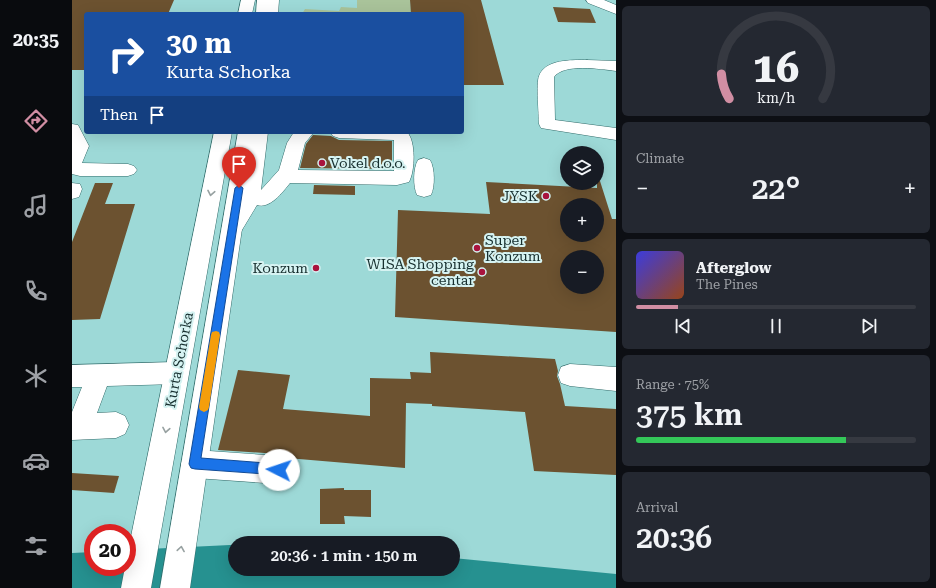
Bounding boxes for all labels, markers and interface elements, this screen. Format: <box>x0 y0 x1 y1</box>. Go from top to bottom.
text: 30 m <box>166 27 231 60</box>
icon: right <box>100 28 152 80</box>
text: 20:35 <box>13 29 59 50</box>
text: 16 <box>753 43 799 92</box>
text: Kurta Schorka <box>166 61 291 82</box>
text: km/h <box>757 90 795 106</box>
icon: arrive <box>146 104 168 126</box>
text: Then <box>100 106 138 124</box>
icon: directions <box>22 107 50 135</box>
map controls <box>560 146 604 294</box>
button: layers <box>560 146 604 190</box>
pin <box>222 147 256 188</box>
text: Climate <box>636 151 684 166</box>
icon: arrive <box>228 153 250 175</box>
place label: Vokel d.o.o. <box>330 155 406 171</box>
marker: Vokel d.o.o. <box>317 158 327 168</box>
text: 22° <box>752 171 800 206</box>
text: − <box>636 176 648 201</box>
text: + <box>904 176 916 201</box>
place label: JYSK <box>502 188 538 204</box>
one-way arrow <box>207 190 216 196</box>
marker: JYSK <box>541 191 551 201</box>
icon: music <box>22 192 50 220</box>
button: + <box>560 198 604 242</box>
place label: Super Konzum <box>485 232 541 264</box>
marker: Super Konzum <box>472 243 482 253</box>
button: − <box>560 250 604 294</box>
place label: WISA Shopping centar <box>367 256 474 288</box>
text: Afterglow <box>696 259 771 277</box>
place label: Konzum <box>252 260 308 276</box>
marker: Konzum <box>311 263 321 273</box>
marker: WISA Shopping centar <box>477 267 487 277</box>
icon: phone <box>22 277 50 305</box>
text: The Pines <box>696 277 758 292</box>
street label: Kurta Schorka <box>162 311 196 409</box>
icon: previous <box>672 315 694 337</box>
icon: pause <box>765 315 787 337</box>
icon: next <box>858 315 880 337</box>
icon: climate <box>22 362 50 390</box>
text: Range · 75% <box>636 377 709 392</box>
text: 375 km <box>636 397 743 432</box>
one-way arrow <box>162 427 170 433</box>
icon: car <box>22 447 50 475</box>
position arrow <box>258 449 300 491</box>
text: Arrival <box>636 500 678 515</box>
text: 20:36 <box>636 520 712 555</box>
speed limit sign: 20 <box>84 524 136 576</box>
icon: filters <box>22 532 50 560</box>
one-way arrow <box>176 546 185 553</box>
text: 20:36 · 1 min · 150 m <box>271 547 417 565</box>

